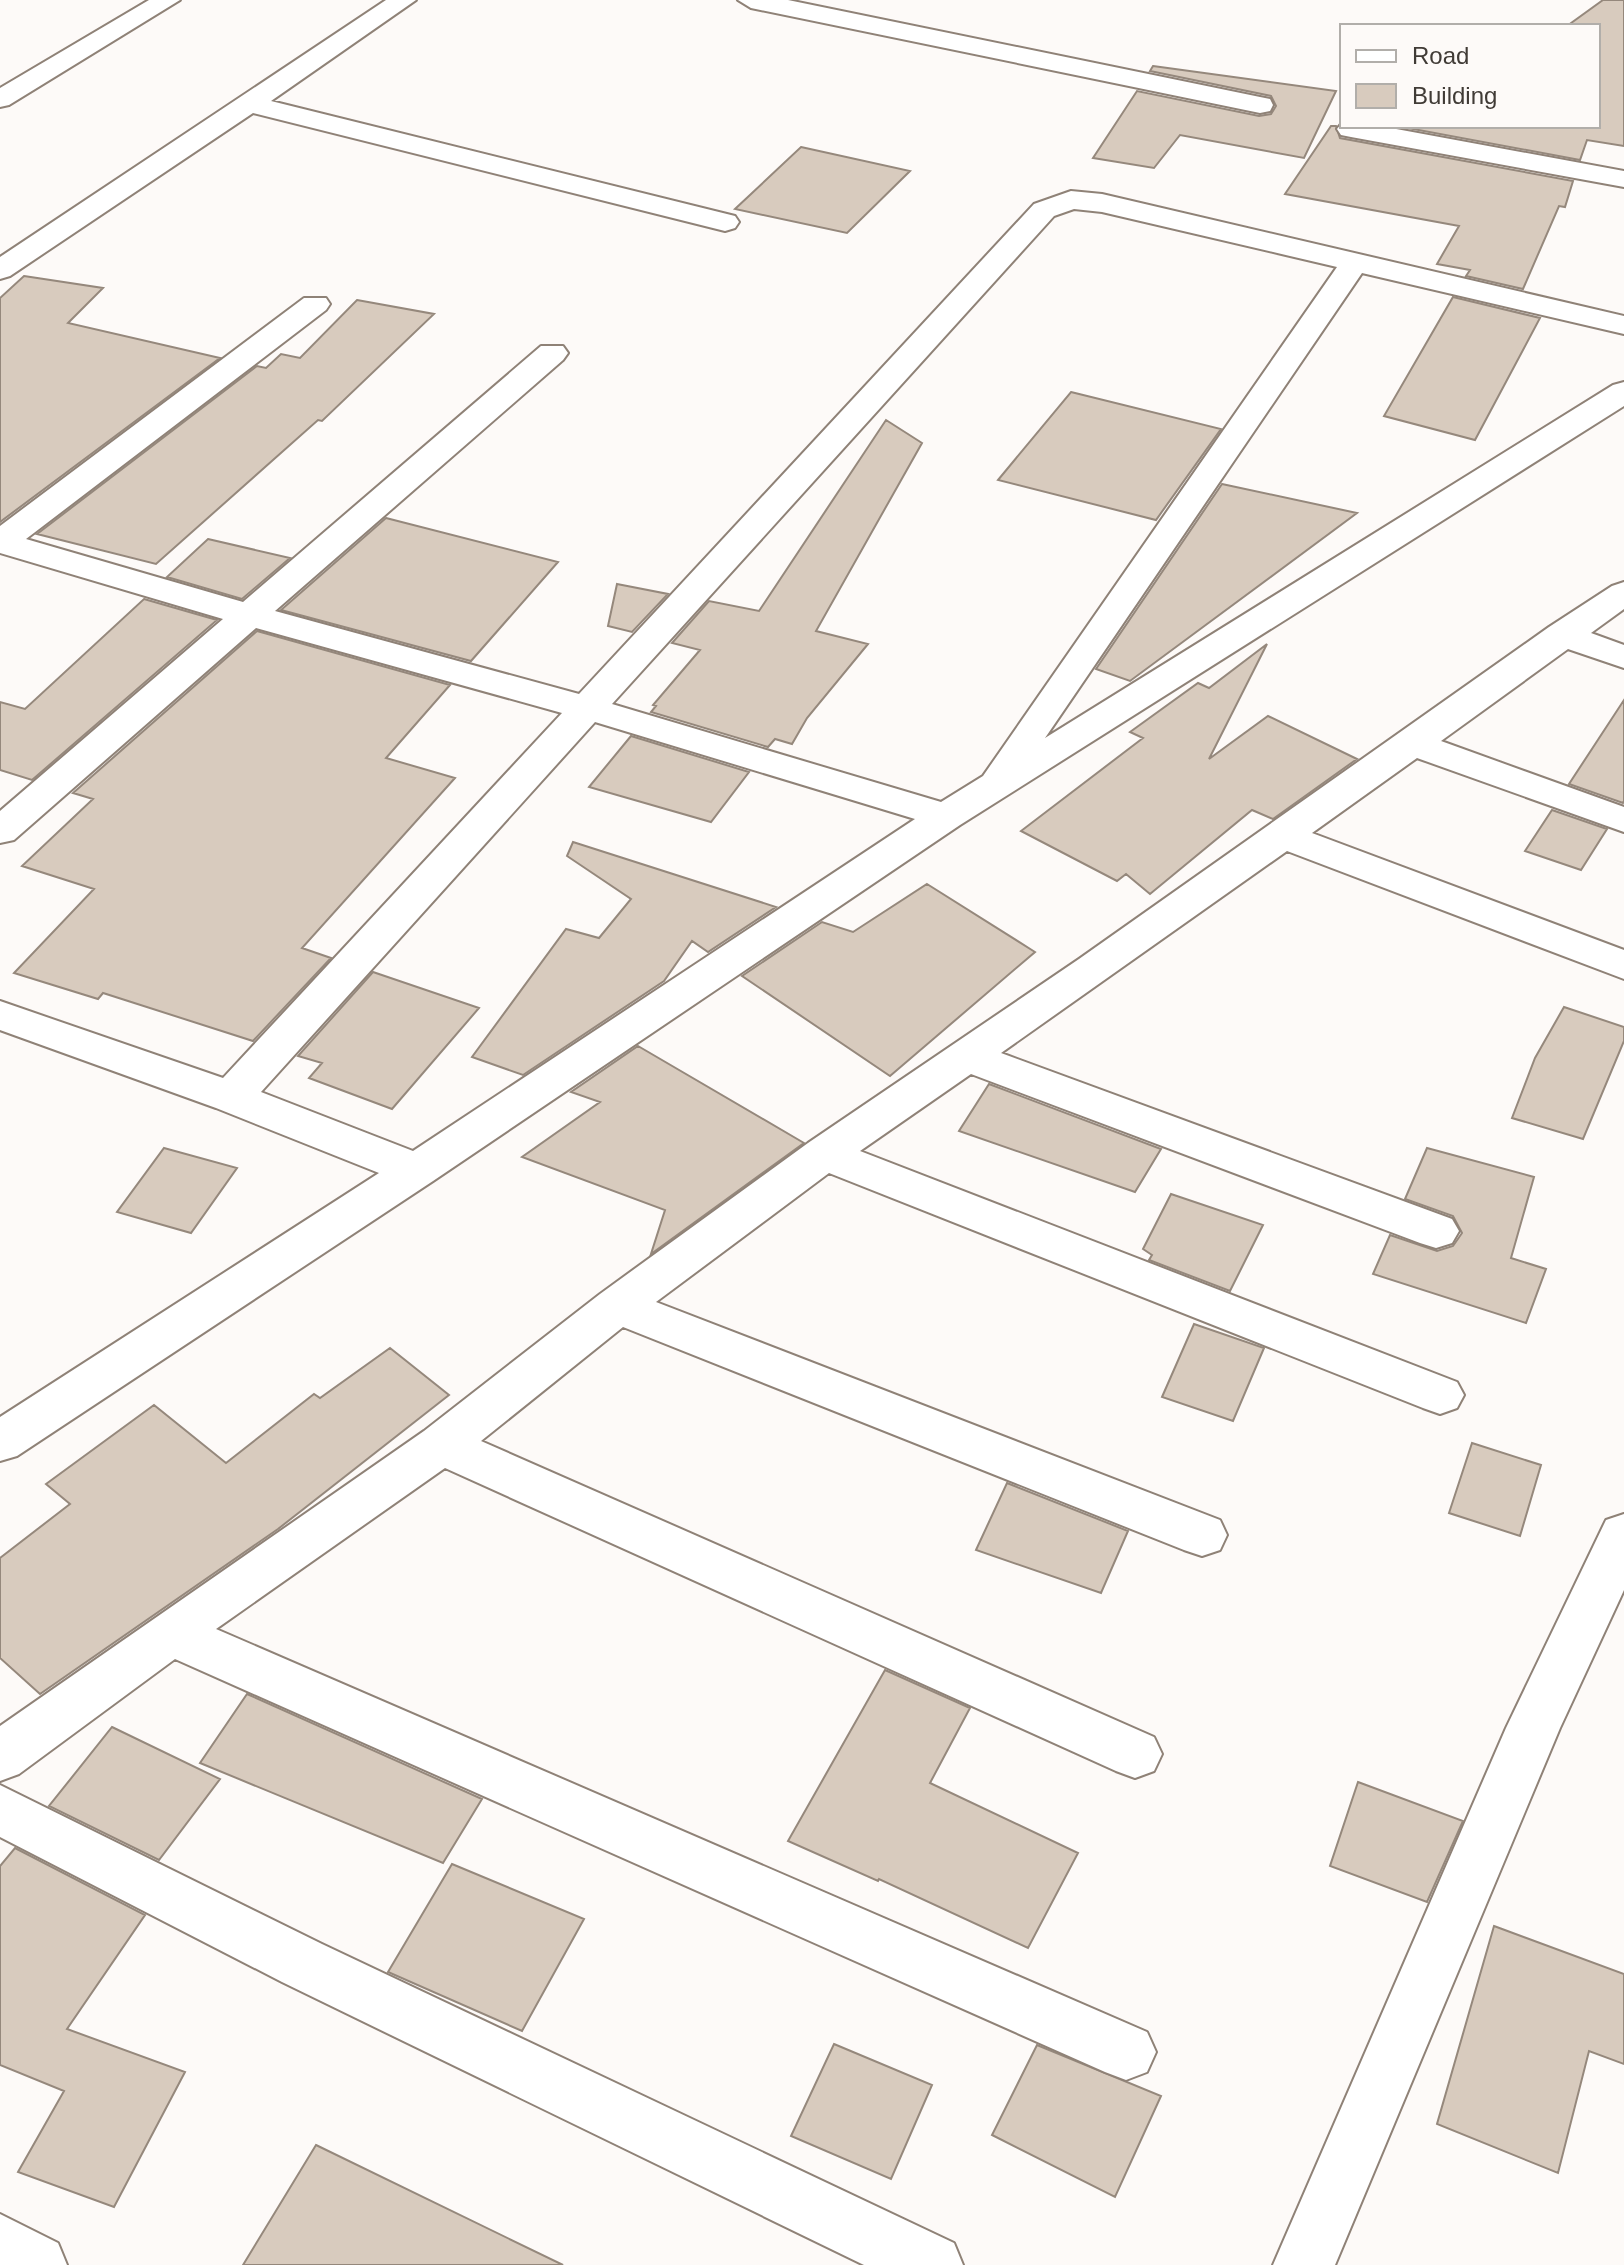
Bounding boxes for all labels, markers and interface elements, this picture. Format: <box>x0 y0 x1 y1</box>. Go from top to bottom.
legend <box>1340 24 1600 128</box>
text: Road <box>1412 42 1469 69</box>
text: Building <box>1412 82 1497 109</box>

